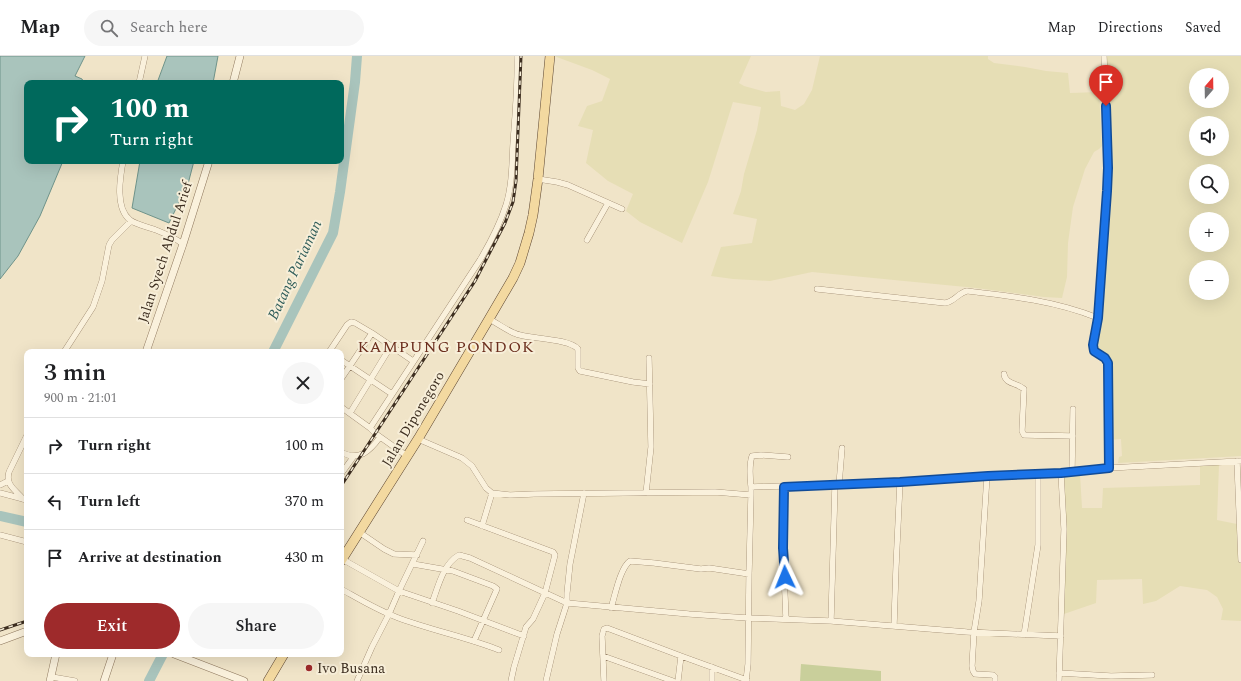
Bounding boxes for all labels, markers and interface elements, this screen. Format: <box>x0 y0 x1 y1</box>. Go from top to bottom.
search box <box>84 10 364 46</box>
text: Map <box>20 13 60 42</box>
text: Search here <box>130 16 208 39</box>
icon: search <box>98 17 120 39</box>
text: Map <box>1048 17 1076 38</box>
text: Directions <box>1098 17 1163 38</box>
text: Saved <box>1185 17 1221 38</box>
pin <box>1089 65 1123 106</box>
north arrow <box>1189 68 1229 108</box>
map controls <box>1189 68 1229 300</box>
icon: arrive <box>1095 71 1117 93</box>
text: 100 m <box>110 87 189 130</box>
icon: right <box>44 96 96 148</box>
button: sound <box>1189 116 1229 156</box>
text: Turn right <box>110 126 193 153</box>
button: search <box>1189 164 1229 204</box>
street label: Jalan Syech Abdul Arief <box>132 178 198 325</box>
button: + <box>1189 212 1229 252</box>
water label: Batang Pariaman <box>262 216 328 324</box>
button: − <box>1189 260 1229 300</box>
district label: KAMPUNG PONDOK <box>357 335 535 359</box>
text: 3 min <box>44 355 106 391</box>
button: close <box>282 362 324 404</box>
street label: Jalan Diponegoro <box>376 367 450 471</box>
text: 900 m · 21:01 <box>44 388 117 408</box>
text: Turn right <box>78 434 151 457</box>
text: 100 m <box>285 434 324 457</box>
icon: right <box>44 435 66 457</box>
text: Turn left <box>78 490 140 513</box>
text: 370 m <box>285 490 324 513</box>
icon: left <box>44 491 66 513</box>
text: Arrive at destination <box>78 546 222 569</box>
text: 430 m <box>285 546 324 569</box>
icon: arrive <box>44 547 66 569</box>
position arrow <box>764 556 806 598</box>
button: Exit <box>44 603 180 649</box>
button: Share <box>188 603 324 649</box>
place label: Ivo Busana <box>317 658 385 679</box>
marker: Ivo Busana <box>304 663 314 673</box>

